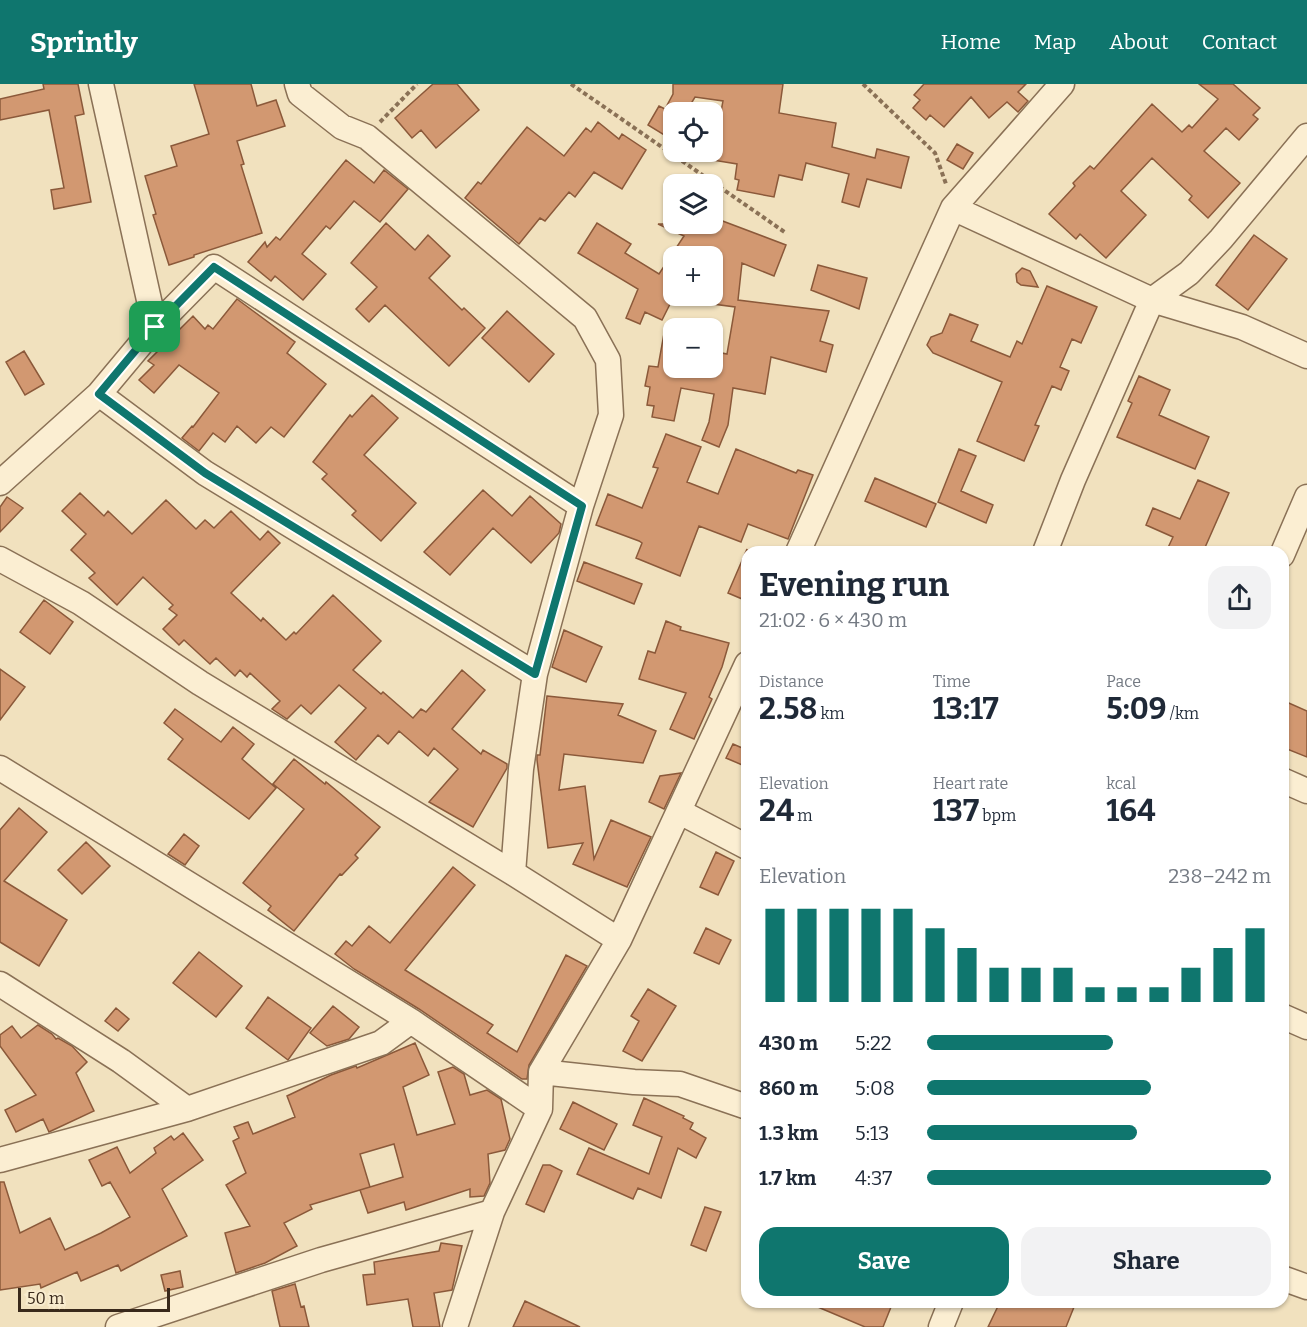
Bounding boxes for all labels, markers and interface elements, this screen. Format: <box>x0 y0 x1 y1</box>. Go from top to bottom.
text: Sprintly <box>30 26 138 59</box>
text: Home <box>941 29 1001 55</box>
text: Map <box>1034 29 1076 55</box>
text: About <box>1109 29 1169 55</box>
text: Contact <box>1202 29 1277 55</box>
map controls <box>663 102 723 378</box>
button: locate <box>663 102 723 162</box>
button: layers <box>663 174 723 234</box>
button: + <box>663 246 723 306</box>
pin <box>129 301 180 352</box>
icon: arrive <box>138 310 171 343</box>
button: − <box>663 318 723 378</box>
text: Evening run <box>759 565 949 605</box>
button: share <box>1208 566 1271 629</box>
text: 21:02 · 6 × 430 m <box>759 608 907 632</box>
text: Distance <box>759 672 824 691</box>
text: Time <box>933 672 970 691</box>
text: Pace <box>1106 672 1141 691</box>
text: 2.58 <box>759 691 817 727</box>
text: 13:17 <box>933 691 999 727</box>
text: 5:09 <box>1106 691 1167 727</box>
text: km <box>817 704 845 723</box>
text: /km <box>1167 704 1199 723</box>
text: Elevation <box>759 774 829 793</box>
text: Heart rate <box>933 774 1008 793</box>
text: kcal <box>1106 774 1136 793</box>
text: 24 <box>759 793 794 829</box>
text: 137 <box>933 793 979 829</box>
text: 164 <box>1106 793 1156 829</box>
text: m <box>794 806 813 825</box>
text: bpm <box>979 806 1016 825</box>
text: Elevation <box>759 864 846 888</box>
text: 238–242 m <box>1168 864 1271 888</box>
text: 430 m <box>759 1031 818 1055</box>
text: 5:22 <box>855 1031 892 1055</box>
text: 860 m <box>759 1076 818 1100</box>
text: 5:08 <box>855 1076 895 1100</box>
text: 1.3 km <box>759 1121 818 1145</box>
text: 5:13 <box>855 1121 889 1145</box>
text: 1.7 km <box>759 1166 816 1190</box>
text: 4:37 <box>855 1166 892 1190</box>
button: Save <box>759 1227 1009 1296</box>
button: Share <box>1021 1227 1271 1296</box>
scale bar <box>18 1285 170 1312</box>
text: 50 m <box>27 1289 64 1308</box>

